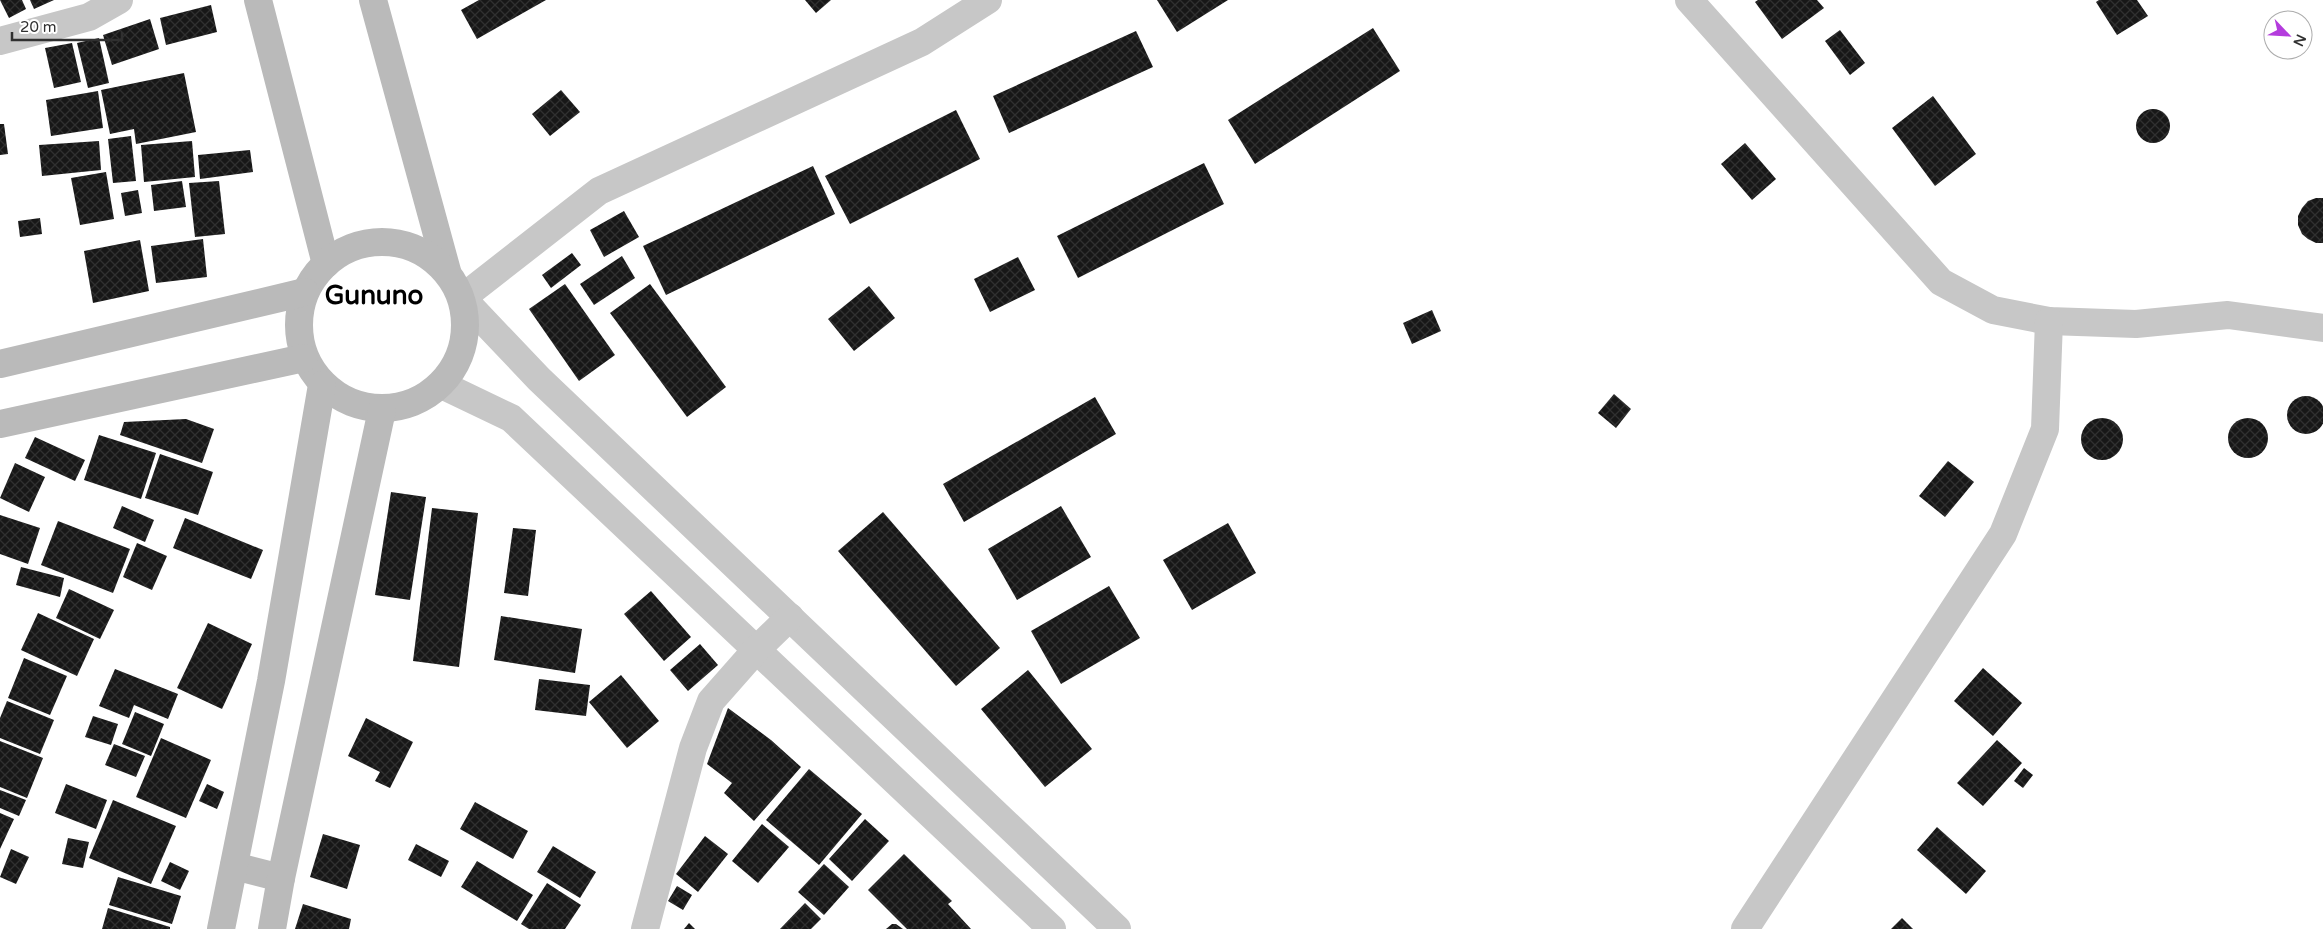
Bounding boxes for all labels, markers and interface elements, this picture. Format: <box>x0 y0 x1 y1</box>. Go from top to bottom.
scale bar <box>12 10 122 42</box>
north arrow <box>2263 10 2313 60</box>
text: 20 m <box>20 18 57 36</box>
text: N <box>2289 32 2309 49</box>
district label: Gununo <box>325 280 424 311</box>

